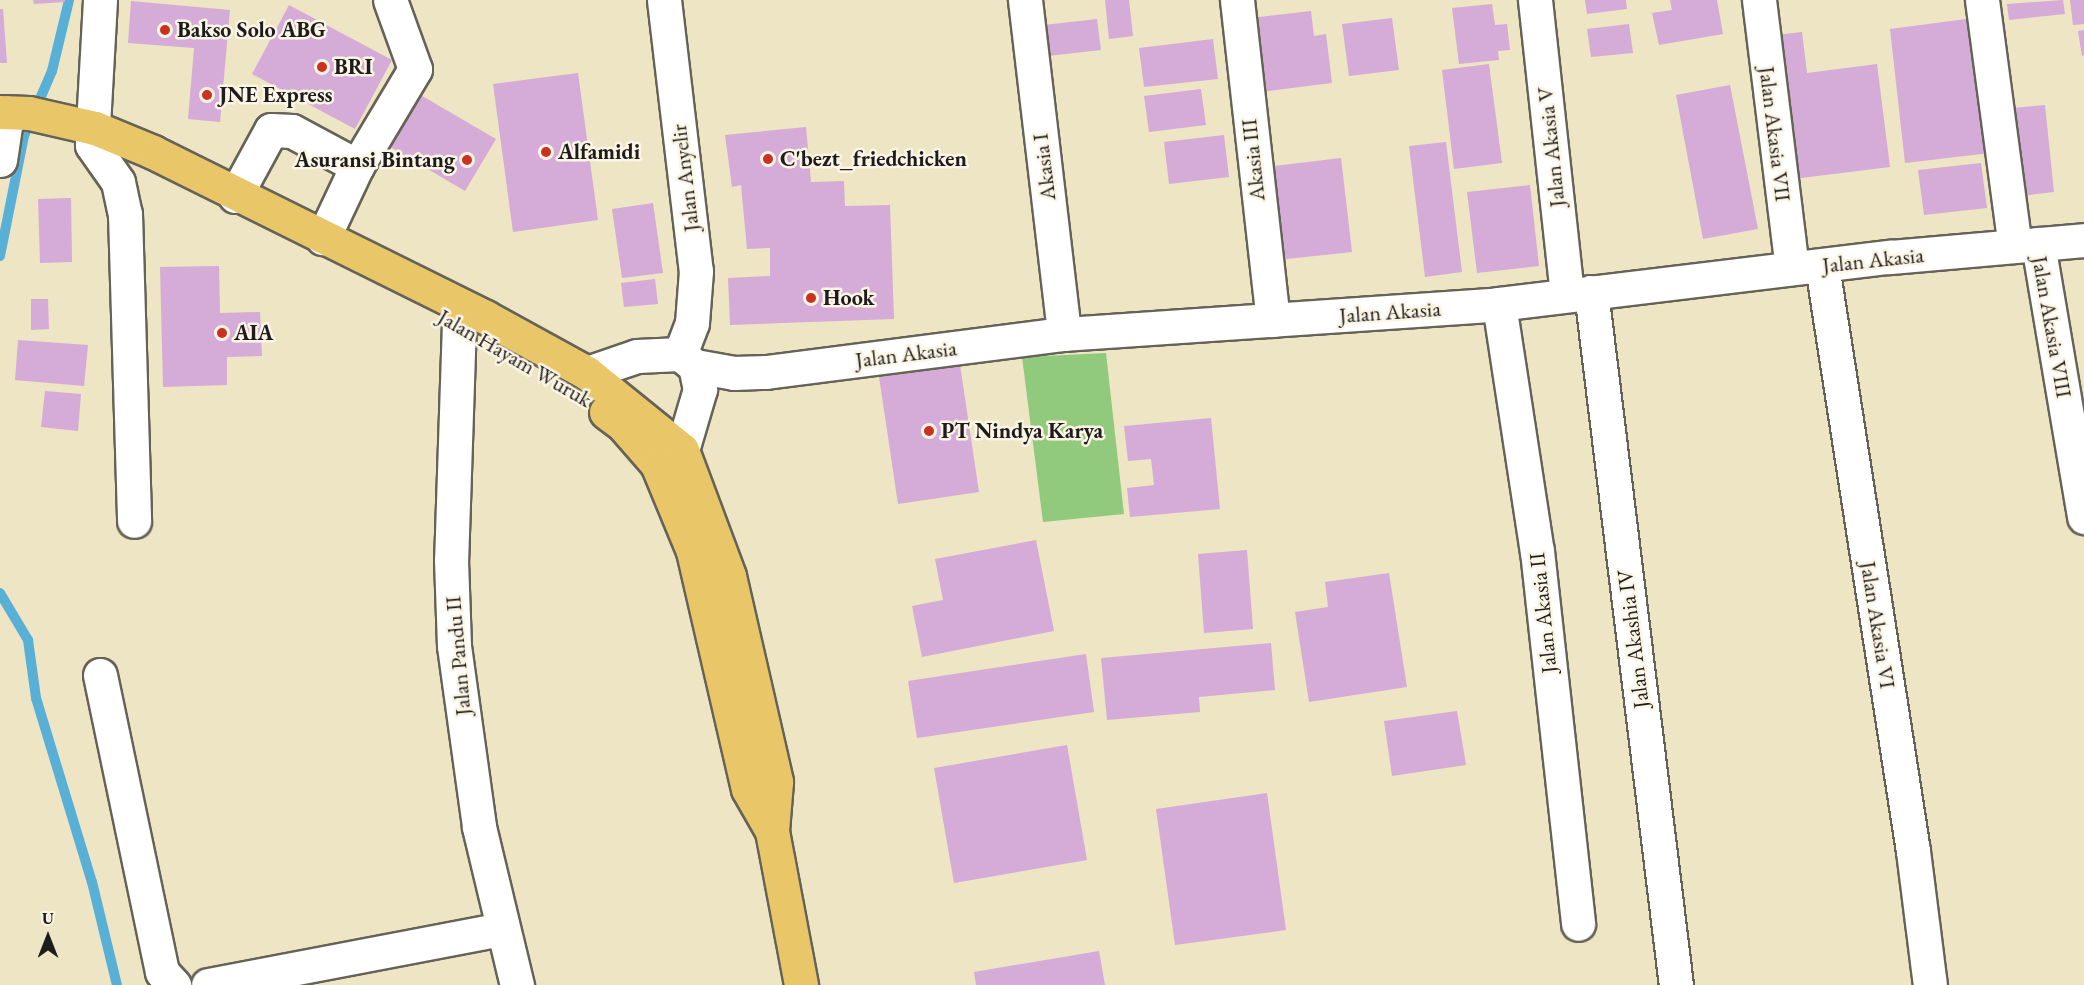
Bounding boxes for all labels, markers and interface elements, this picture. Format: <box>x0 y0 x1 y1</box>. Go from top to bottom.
place label: Bakso Solo ABG <box>177 17 326 43</box>
marker: Bakso Solo ABG <box>158 23 172 37</box>
place label: BRI <box>334 54 372 80</box>
marker: BRI <box>315 60 329 74</box>
street label: Jalan Akasia VII <box>1754 65 1796 203</box>
place label: JNE Express <box>219 82 333 108</box>
street label: Jalan Akasia V <box>1532 85 1570 209</box>
marker: JNE Express <box>200 88 214 102</box>
street label: Akasia III <box>1236 118 1270 202</box>
street label: Jalan Anyelir <box>665 123 705 233</box>
street label: Akasia I <box>1027 132 1061 202</box>
place label: Alfamidi <box>558 139 640 165</box>
marker: Alfamidi <box>539 145 553 159</box>
place label: C'bezt_friedchicken <box>780 146 967 172</box>
place label: Asuransi Bintang <box>295 147 455 173</box>
marker: C'bezt_friedchicken <box>761 152 775 166</box>
marker: Asuransi Bintang <box>460 153 474 167</box>
street label: Jalan Akasia <box>1821 242 1925 278</box>
street label: Jalan Akasia VIII <box>2027 254 2077 400</box>
place label: Hook <box>823 285 874 311</box>
marker: Hook <box>804 291 818 305</box>
street label: Jalan Akasia <box>1338 295 1442 329</box>
street label: Jalan Hayam Wuruk <box>433 303 597 413</box>
place label: AIA <box>234 320 273 346</box>
marker: AIA <box>215 326 229 340</box>
street label: Jalan Akasia <box>854 335 958 373</box>
place label: PT Nindya Karya <box>941 418 1103 444</box>
marker: PT Nindya Karya <box>922 424 936 438</box>
street label: Jalan Akasia II <box>1524 551 1562 675</box>
street label: Jalan Akasia VI <box>1855 559 1901 691</box>
street label: Jalan Akashia IV <box>1611 568 1655 710</box>
street label: Jalan Pandu II <box>440 595 476 717</box>
north arrow <box>18 907 78 967</box>
text: U <box>42 908 54 929</box>

